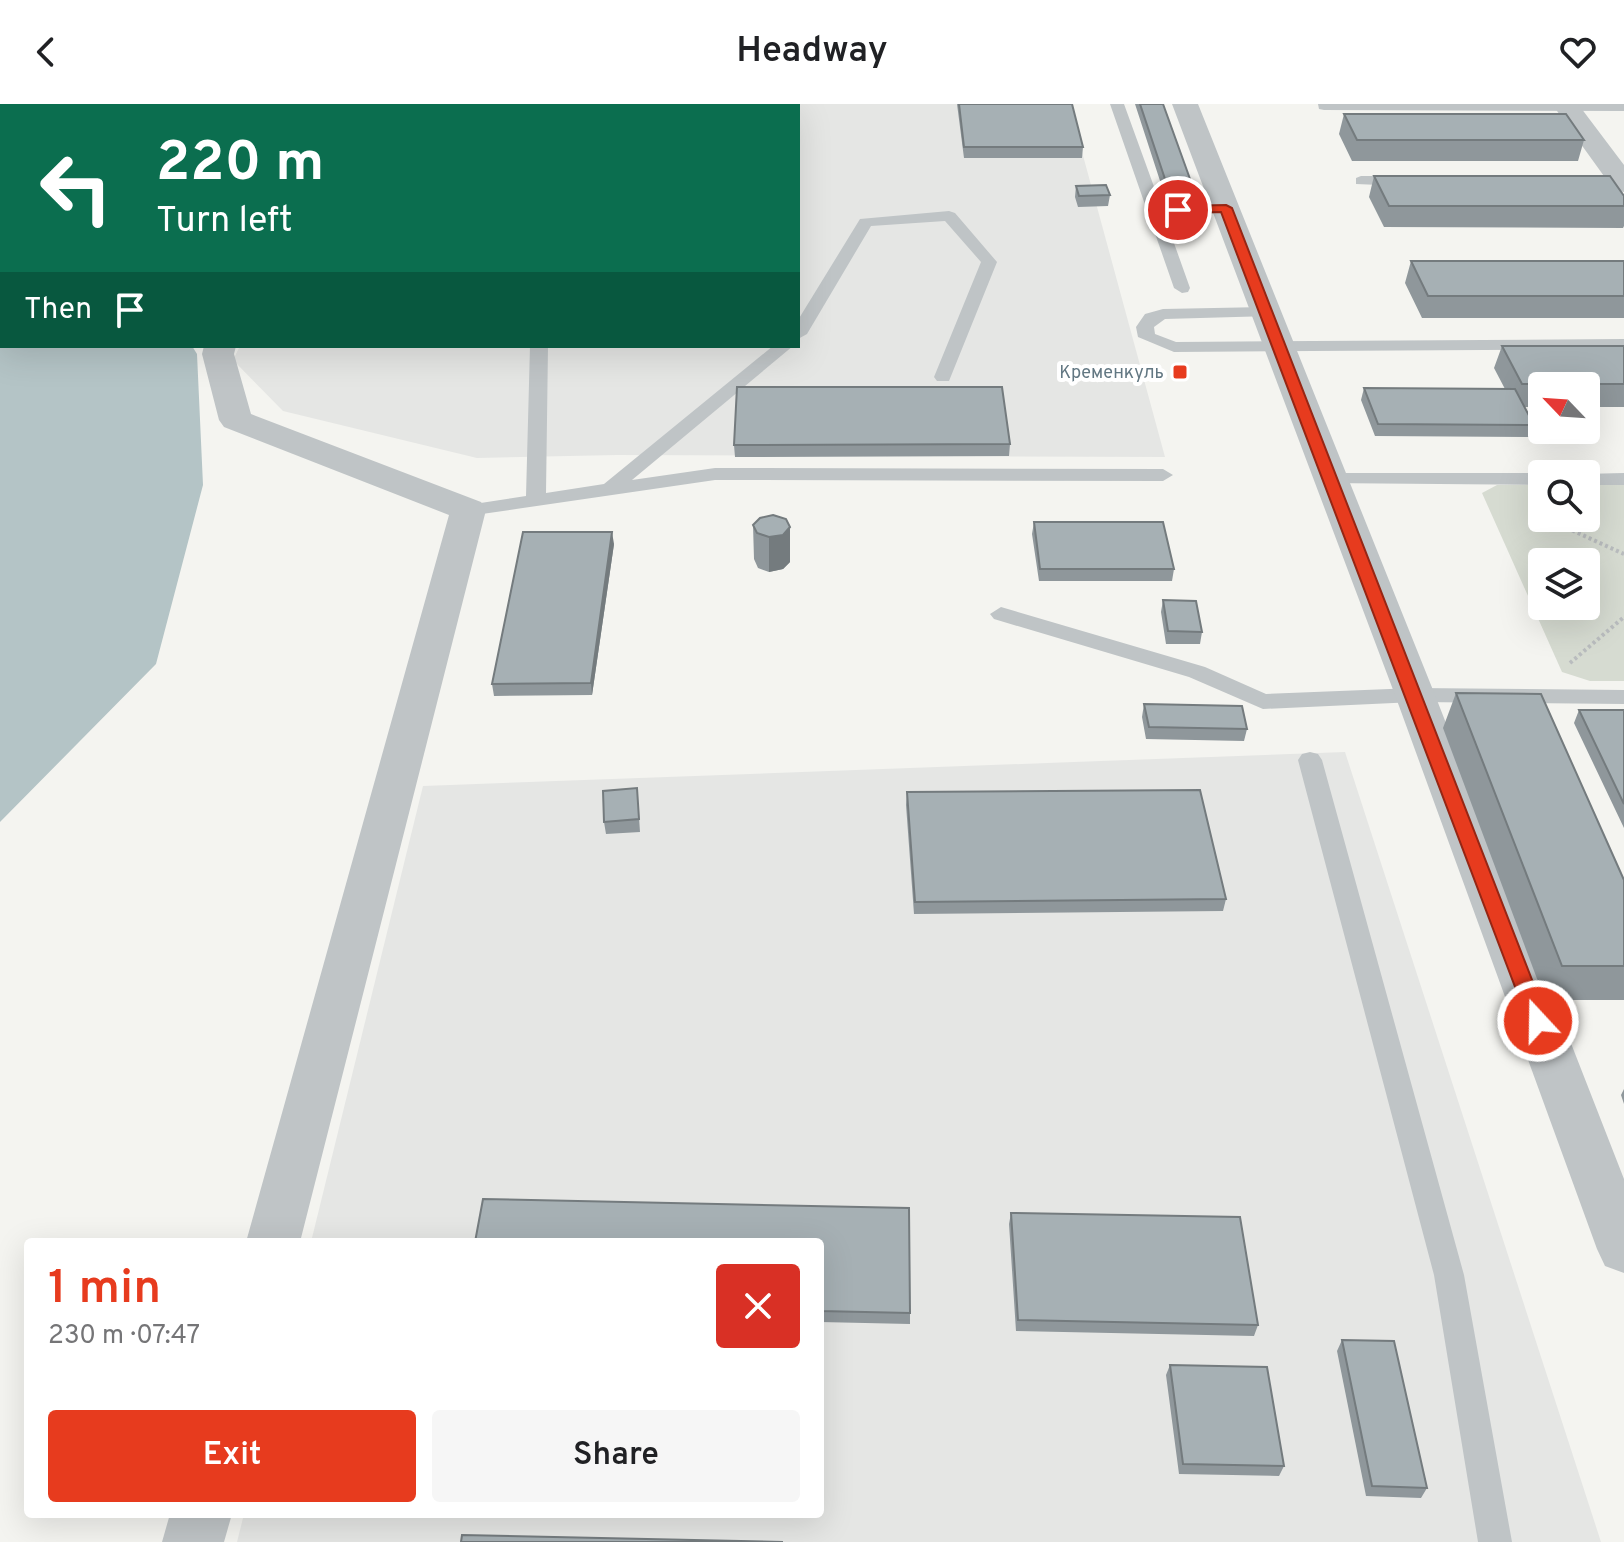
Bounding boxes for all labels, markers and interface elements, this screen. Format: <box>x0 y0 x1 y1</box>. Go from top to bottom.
text: Headway <box>736 29 888 75</box>
icon: back <box>24 30 68 74</box>
icon: heart <box>1556 30 1600 74</box>
text: 220 m <box>156 130 324 200</box>
icon: left <box>24 136 128 240</box>
pin <box>1144 176 1212 244</box>
icon: arrive <box>1156 188 1200 232</box>
text: Turn left <box>156 199 293 245</box>
icon: arrive <box>108 288 152 332</box>
text: Then <box>24 292 92 329</box>
place label: Кременкуль <box>1059 362 1164 385</box>
marker: Кременкуль <box>1171 363 1189 381</box>
north arrow <box>1528 372 1600 444</box>
map controls <box>1528 372 1600 620</box>
button: search <box>1528 460 1600 532</box>
button: layers <box>1528 548 1600 620</box>
position arrow <box>1496 979 1580 1063</box>
text: 1 min <box>48 1260 161 1320</box>
button: close <box>716 1264 800 1348</box>
text: 230 m · 07:47 <box>48 1320 200 1353</box>
button: Exit <box>48 1410 416 1502</box>
button: Share <box>432 1410 800 1502</box>

